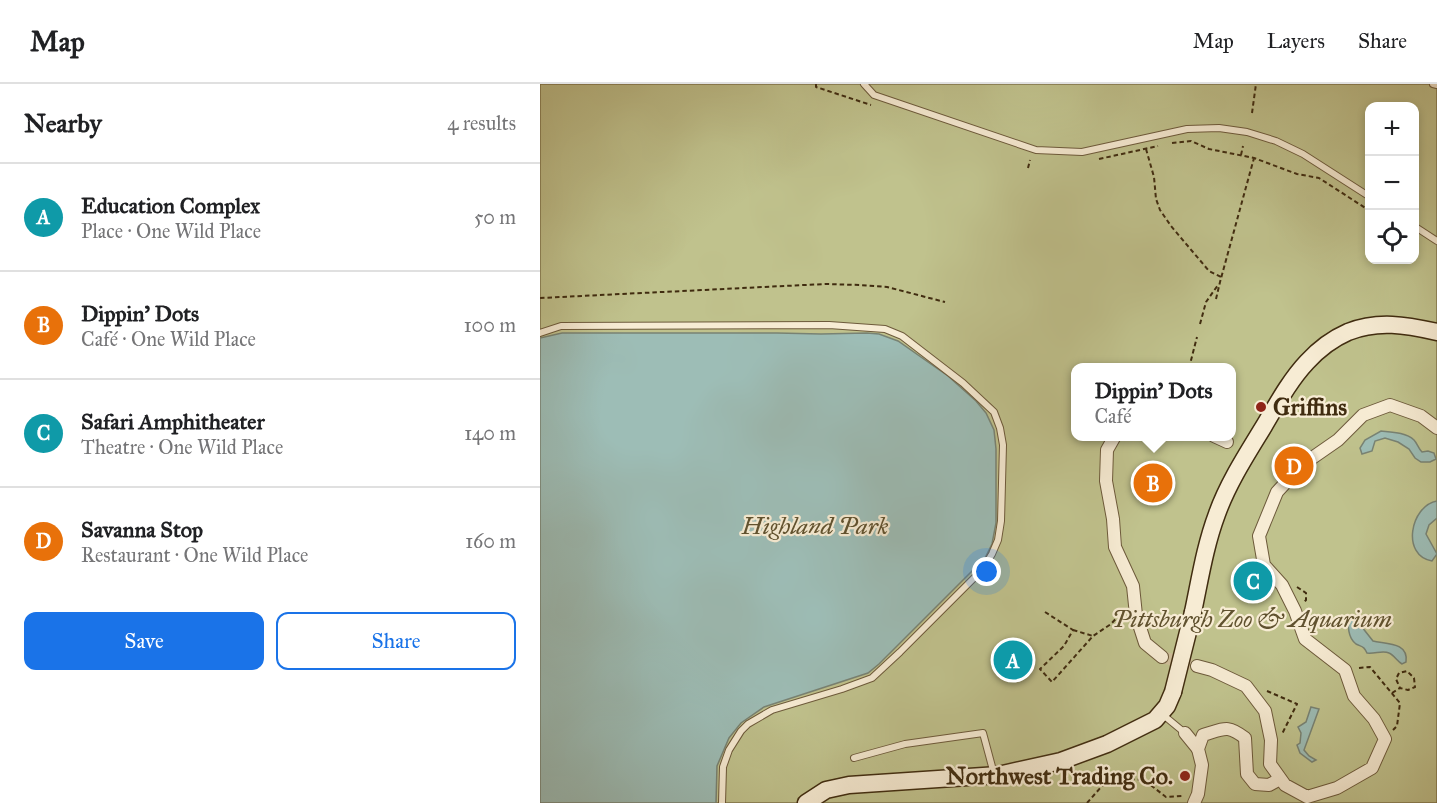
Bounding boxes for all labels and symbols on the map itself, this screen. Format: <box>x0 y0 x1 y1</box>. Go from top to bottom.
place label: Griffins <box>1273 392 1347 422</box>
marker: Griffins <box>1254 400 1268 414</box>
pin: D <box>1274 444 1314 488</box>
pin: B <box>1134 460 1172 506</box>
park label: Highland Park <box>741 511 889 541</box>
your location <box>972 557 1001 586</box>
pin: C <box>1234 558 1272 604</box>
park label: Pittsburgh Zoo & Aquarium <box>1112 604 1392 634</box>
pin: A <box>994 638 1032 682</box>
place label: Northwest Trading Co. <box>946 761 1173 791</box>
marker: Northwest Trading Co. <box>1178 769 1192 783</box>

